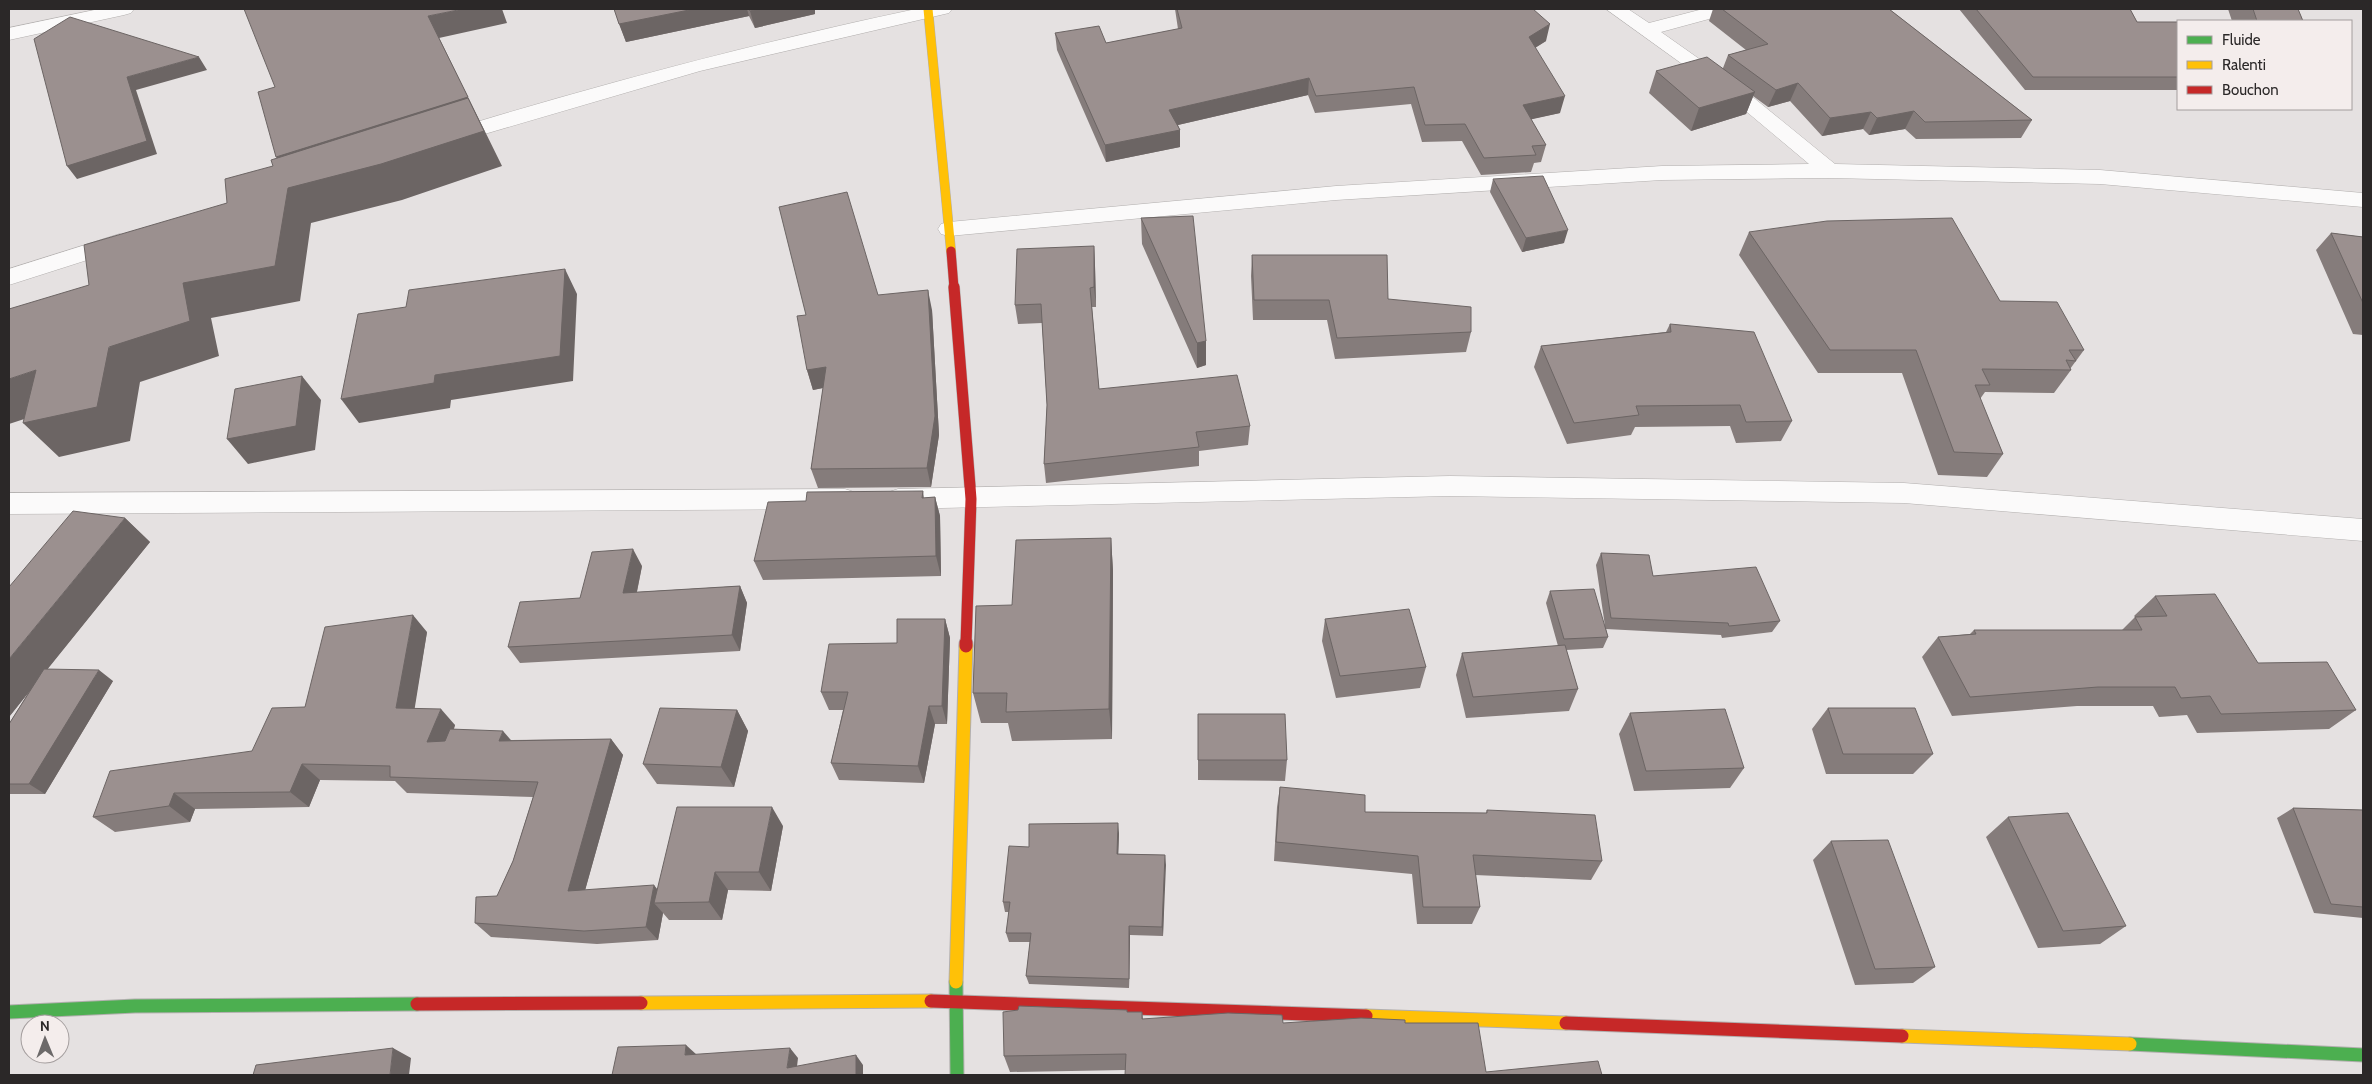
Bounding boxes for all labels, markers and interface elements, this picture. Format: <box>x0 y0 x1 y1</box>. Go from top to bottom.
legend <box>2177 20 2352 110</box>
text: Fluide <box>2222 31 2261 49</box>
text: Ralenti <box>2222 56 2266 74</box>
text: Bouchon <box>2222 81 2279 99</box>
north arrow <box>20 1014 70 1064</box>
text: N <box>40 1017 50 1035</box>

